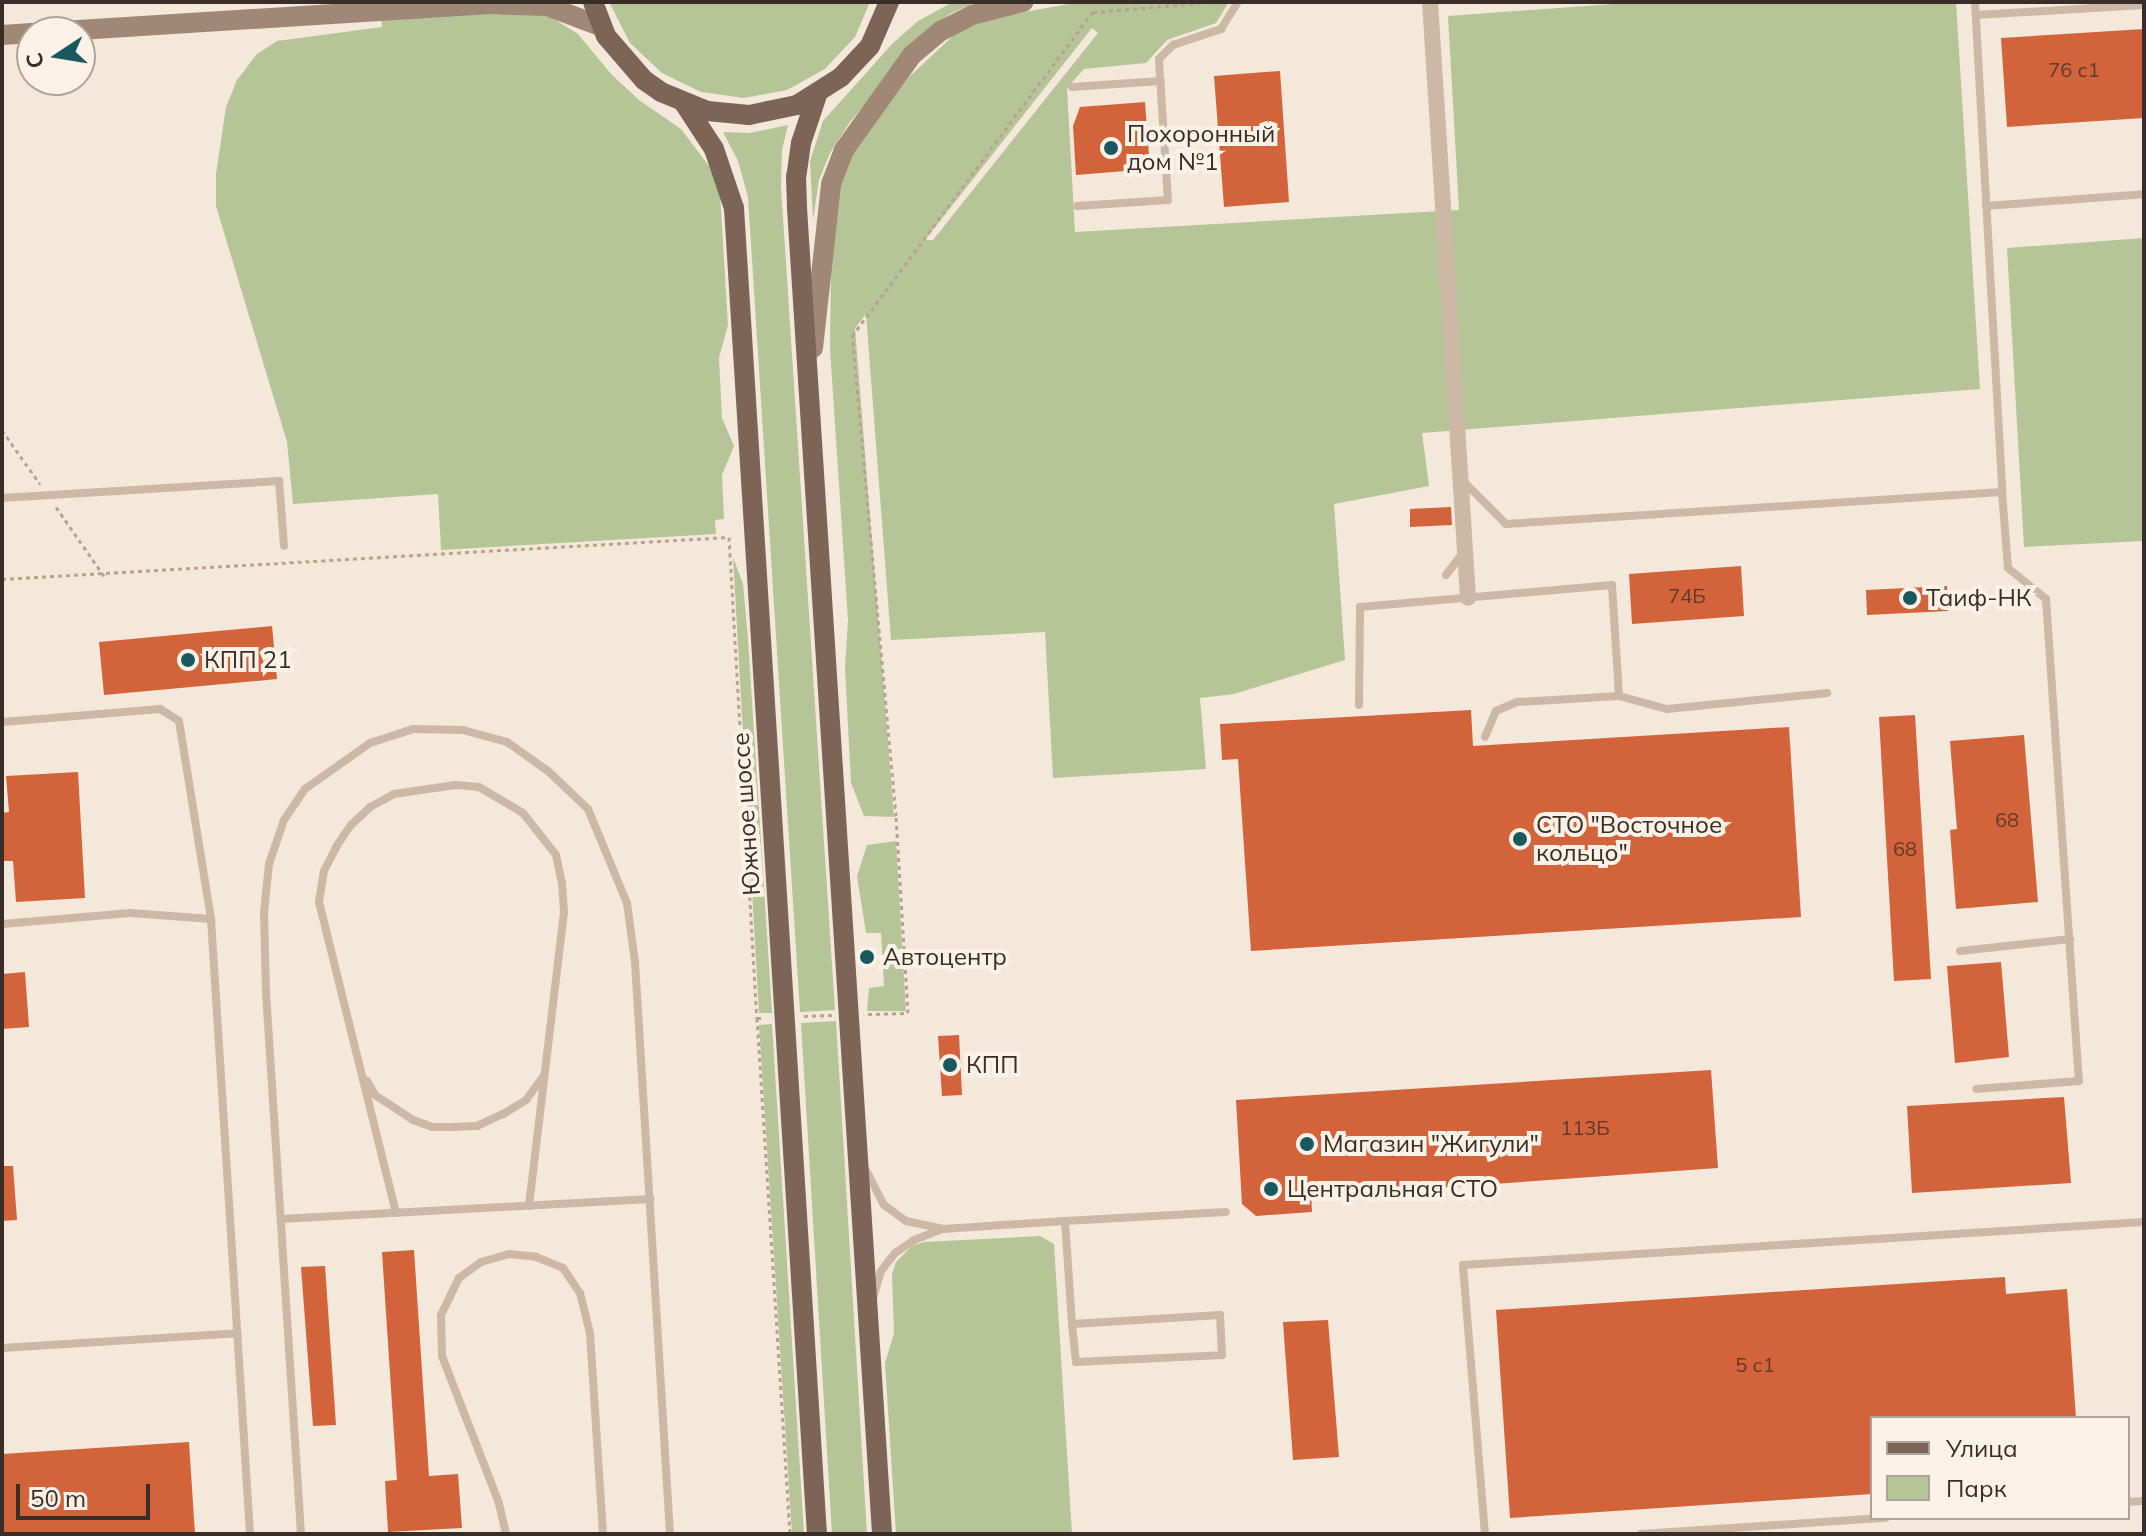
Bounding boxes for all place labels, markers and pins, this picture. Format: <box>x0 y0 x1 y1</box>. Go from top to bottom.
place label: Похоронный дом №1 <box>1127 120 1275 176</box>
marker: Похоронный дом №1 <box>1102 139 1120 157</box>
place label: Таиф-НК <box>1926 584 2032 612</box>
marker: Таиф-НК <box>1901 589 1919 607</box>
place label: КПП 21 <box>204 646 292 674</box>
marker: КПП 21 <box>179 651 197 669</box>
place label: СТО "Восточное кольцо" <box>1536 811 1722 867</box>
marker: СТО "Восточное кольцо" <box>1511 830 1529 848</box>
place label: Автоцентр <box>883 943 1007 971</box>
marker: Автоцентр <box>858 948 876 966</box>
place label: КПП <box>966 1051 1018 1079</box>
marker: КПП <box>941 1056 959 1074</box>
place label: Магазин "Жигули" <box>1323 1130 1539 1158</box>
marker: Магазин "Жигули" <box>1298 1135 1316 1153</box>
place label: Центральная СТО <box>1287 1175 1498 1203</box>
marker: Центральная СТО <box>1262 1180 1280 1198</box>

